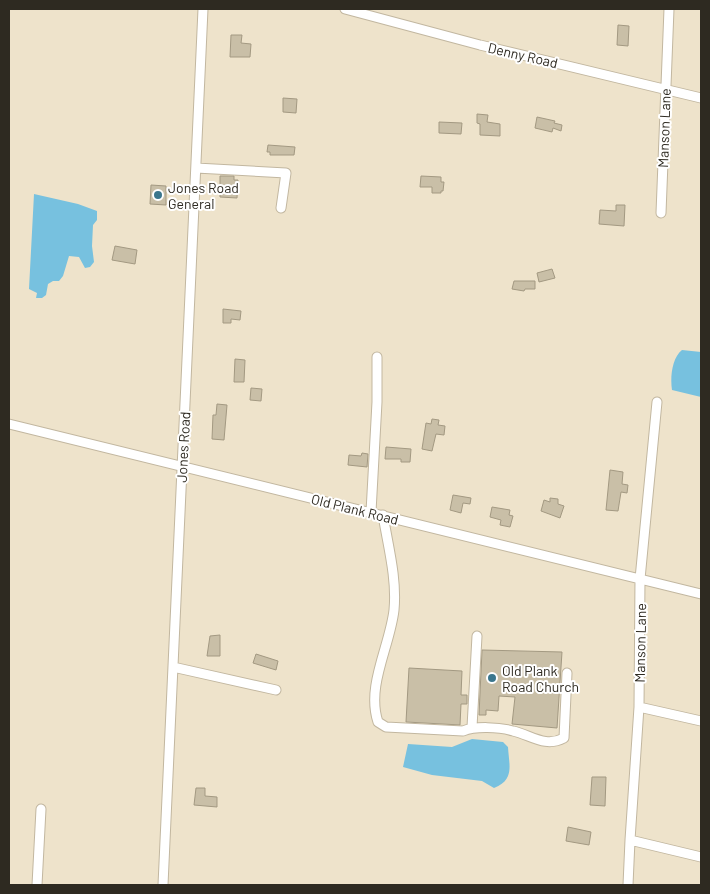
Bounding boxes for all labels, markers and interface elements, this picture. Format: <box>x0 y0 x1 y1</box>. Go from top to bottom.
street label: Denny Road <box>486 39 560 71</box>
street label: Manson Lane <box>654 88 674 168</box>
place label: Jones Road General <box>168 179 239 212</box>
marker: Jones Road General <box>152 189 164 201</box>
street label: Jones Road <box>173 411 193 483</box>
street label: Old Plank Road <box>310 490 400 528</box>
street label: Manson Lane <box>631 603 649 683</box>
place label: Old Plank Road Church <box>502 662 579 695</box>
marker: Old Plank Road Church <box>486 672 498 684</box>

